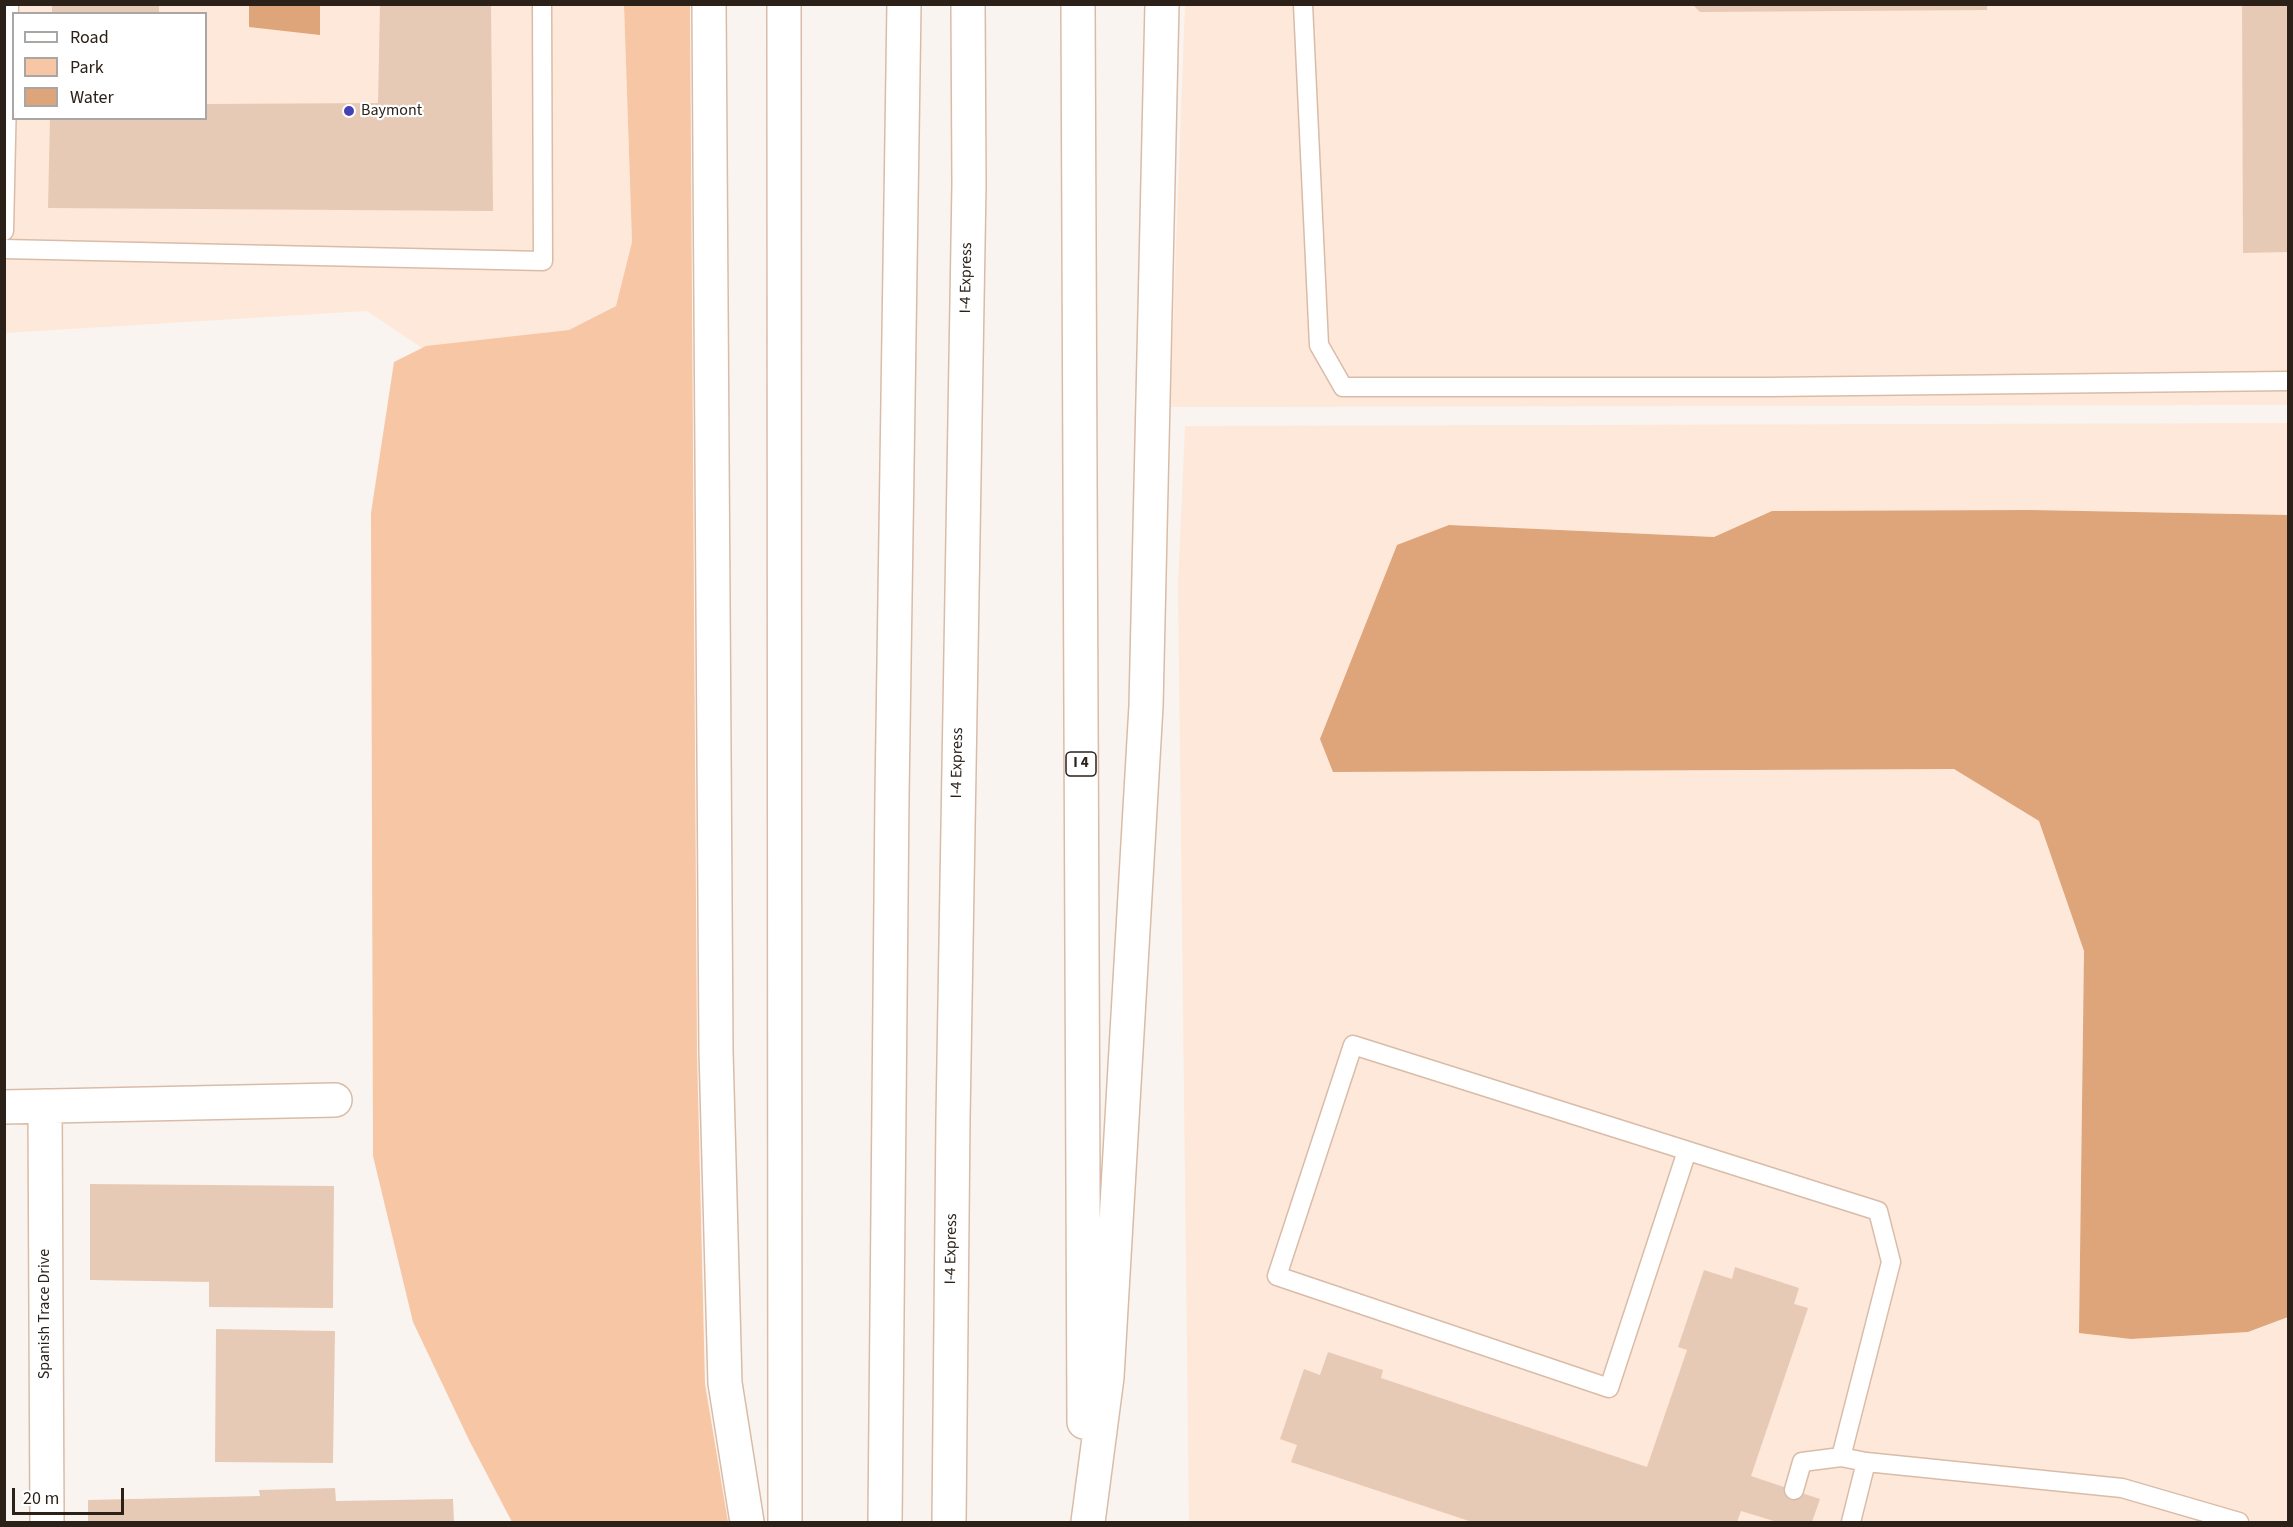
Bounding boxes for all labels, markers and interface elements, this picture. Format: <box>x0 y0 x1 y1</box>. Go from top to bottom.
legend <box>12 12 207 120</box>
text: Road <box>70 25 109 50</box>
text: Park <box>70 55 104 80</box>
text: Water <box>70 85 114 110</box>
place label: Baymont <box>361 101 422 121</box>
marker: Baymont <box>342 104 356 118</box>
street label: I-4 Express <box>957 242 977 314</box>
street label: I-4 Express <box>948 727 968 799</box>
road number: I 4 <box>1066 752 1096 776</box>
street label: I-4 Express <box>942 1213 962 1285</box>
street label: Spanish Trace Drive <box>35 1249 55 1379</box>
scale bar <box>15 1476 128 1514</box>
text: 20 m <box>23 1486 59 1511</box>

